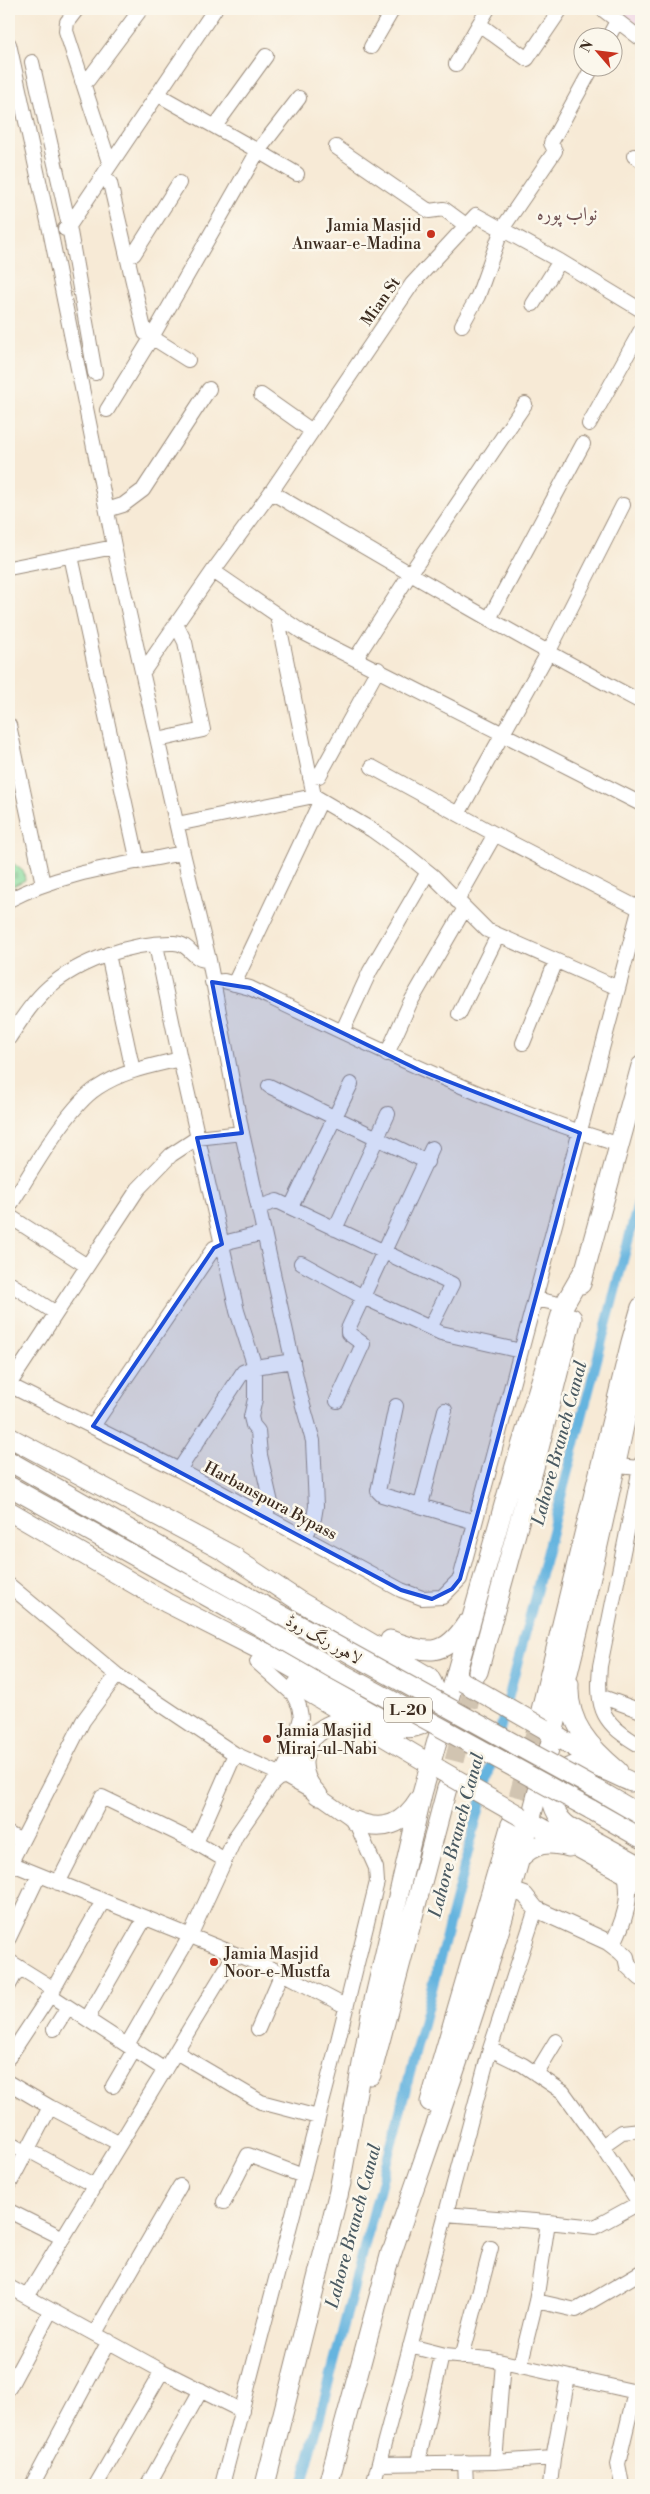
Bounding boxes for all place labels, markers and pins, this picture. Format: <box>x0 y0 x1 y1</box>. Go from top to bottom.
place label: Jamia Masjid Anwaar-e-Madina <box>291 216 422 254</box>
marker: Jamia Masjid Anwaar-e-Madina <box>425 228 437 240</box>
place label: Jamia Masjid Miraj-ul-Nabi <box>276 1721 377 1759</box>
marker: Jamia Masjid Miraj-ul-Nabi <box>261 1733 273 1745</box>
place label: Jamia Masjid Noor-e-Mustfa <box>223 1944 331 1982</box>
marker: Jamia Masjid Noor-e-Mustfa <box>208 1956 220 1968</box>

